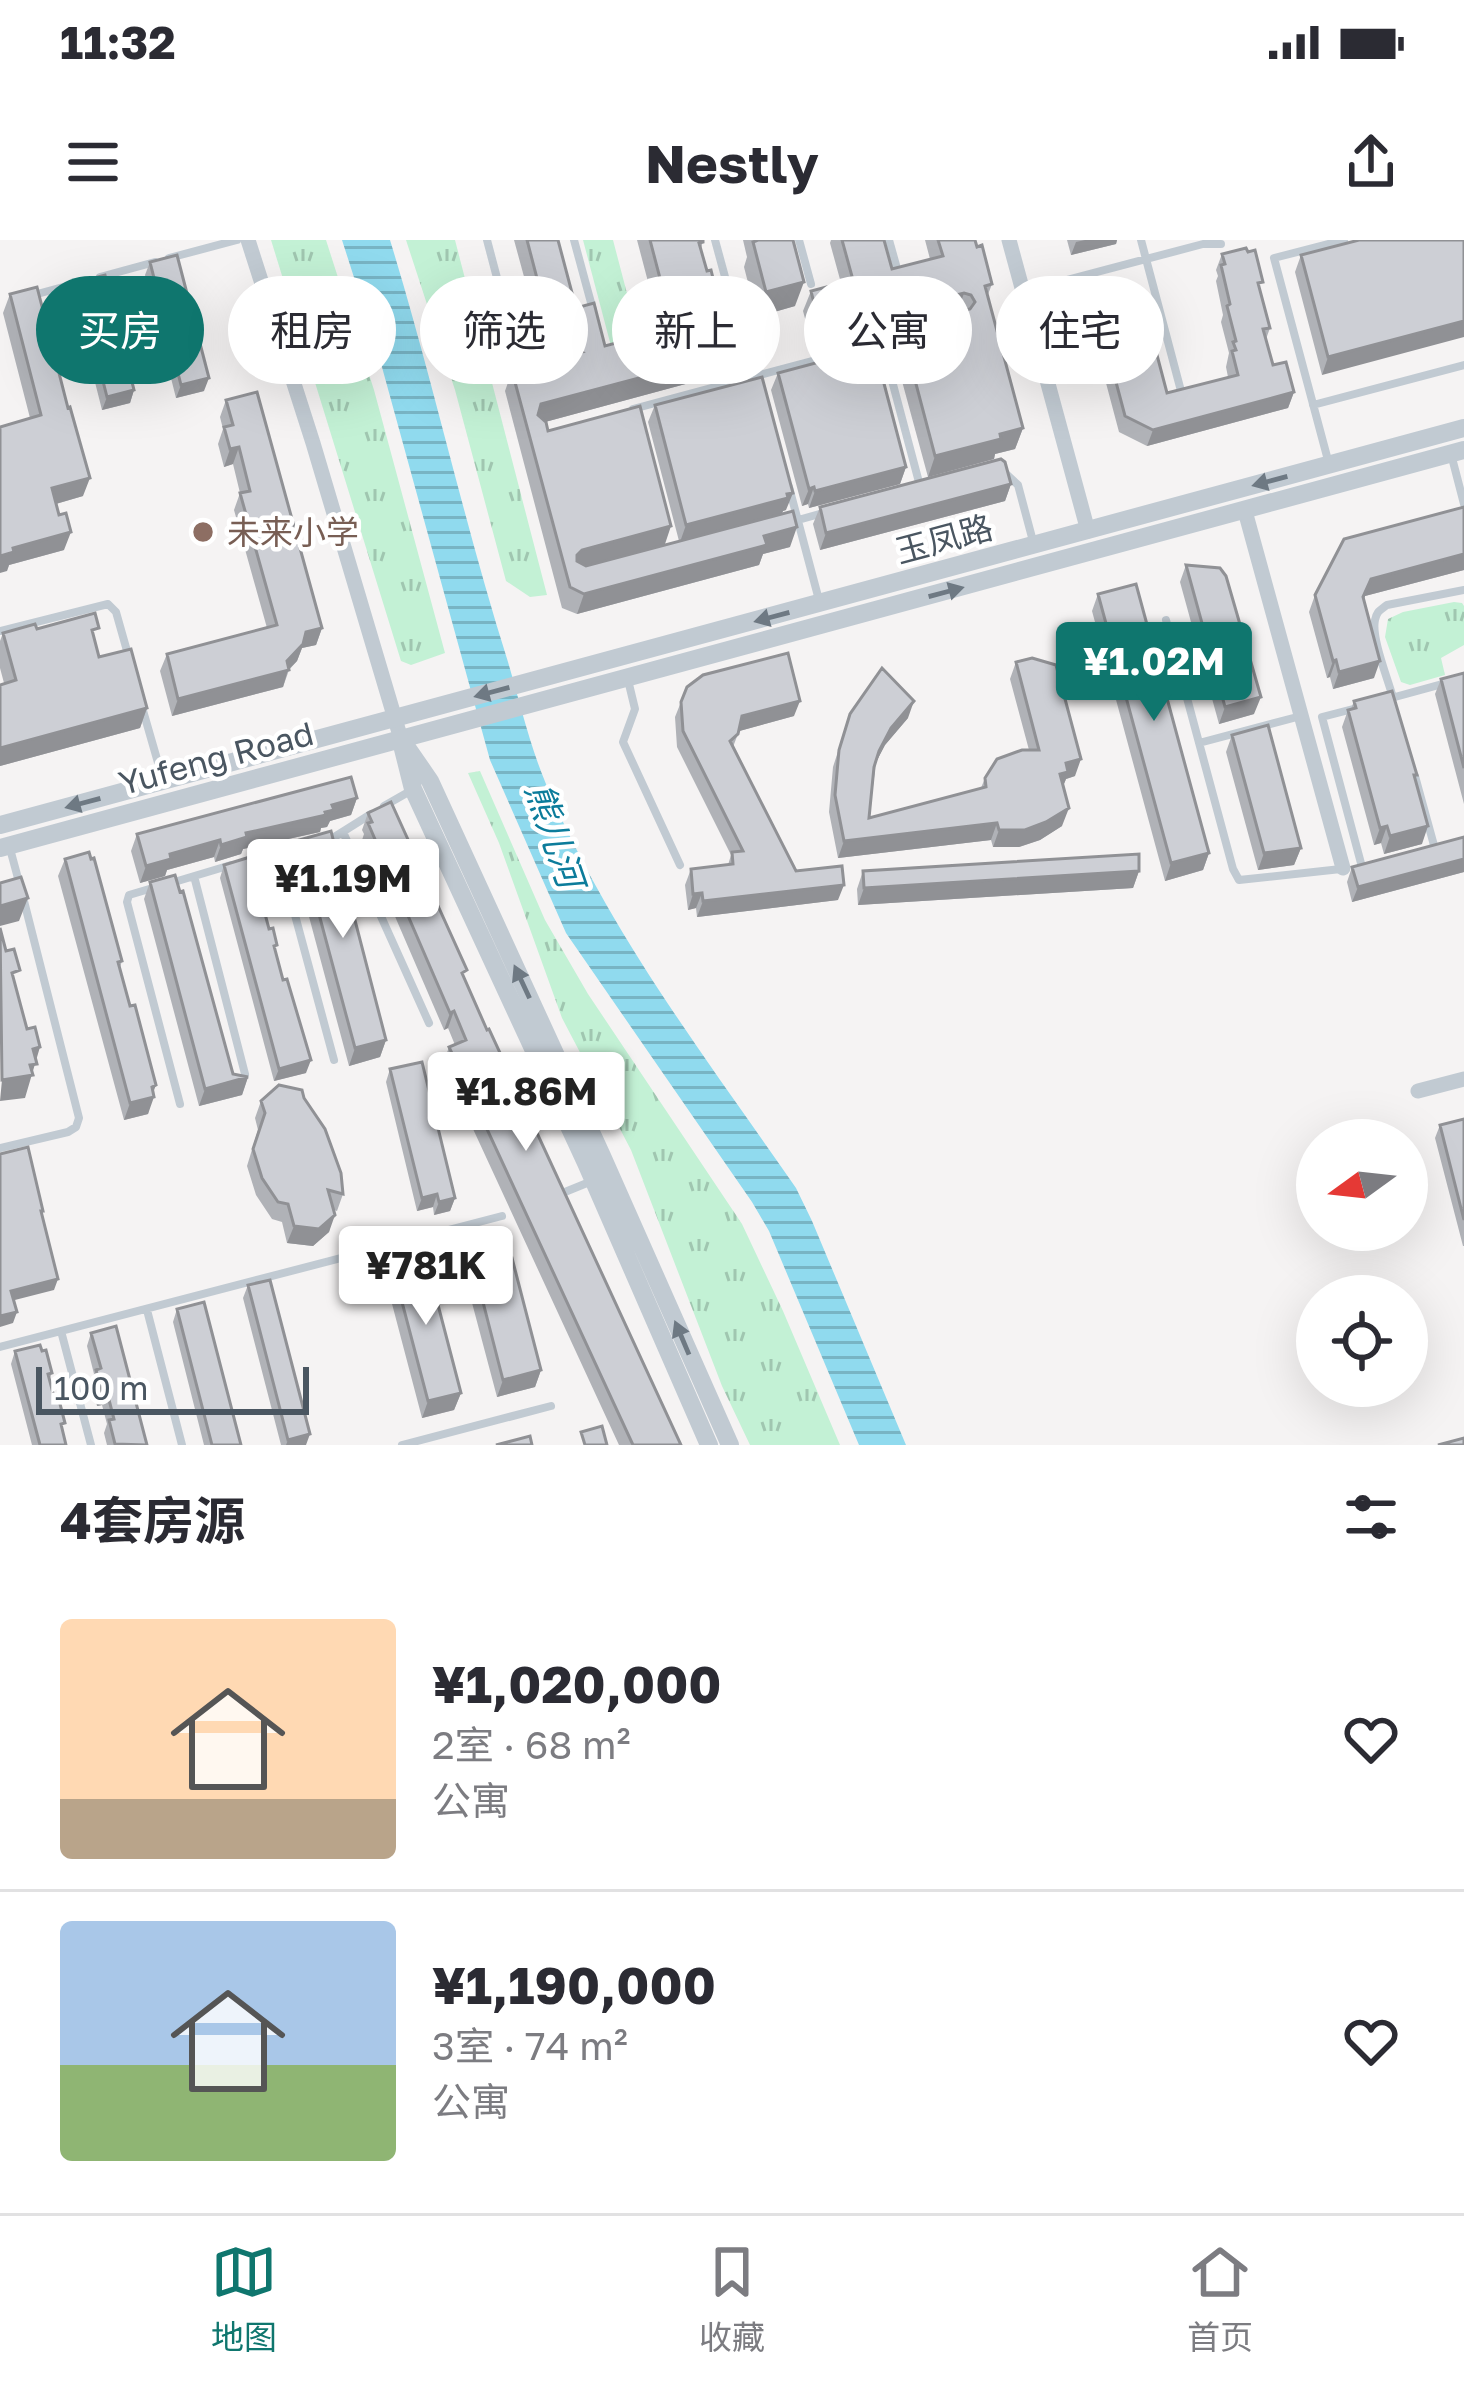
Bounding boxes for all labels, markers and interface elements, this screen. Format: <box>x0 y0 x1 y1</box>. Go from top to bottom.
text: 11:32 <box>60 15 176 69</box>
icon: menu <box>60 129 126 195</box>
icon: share <box>1338 129 1404 195</box>
text: Nestly <box>645 130 819 195</box>
chip: 买房 <box>36 276 204 384</box>
chip: 租房 <box>228 276 396 384</box>
chip: 筛选 <box>420 276 588 384</box>
chip: 新上 <box>612 276 780 384</box>
chip: 公寓 <box>804 276 972 384</box>
chip: 住宅 <box>996 276 1164 384</box>
one-way arrow <box>1251 473 1288 492</box>
street label: 玉凤路 <box>891 507 997 570</box>
place label: 未来小学 <box>227 512 359 551</box>
marker: 未来小学 <box>190 519 216 545</box>
one-way arrow <box>928 582 965 601</box>
one-way arrow <box>754 608 791 627</box>
pin: ¥1.02M <box>1056 622 1252 724</box>
text: ¥1.02M <box>1083 637 1225 684</box>
one-way arrow <box>473 684 510 703</box>
street label: Yufeng Road <box>114 713 317 802</box>
water label: 熊儿河 <box>518 777 595 899</box>
one-way arrow <box>65 794 102 813</box>
pin: ¥1.19M <box>245 839 441 941</box>
text: ¥1.19M <box>274 854 412 901</box>
one-way arrow <box>512 964 532 999</box>
pin: ¥1.86M <box>428 1052 624 1154</box>
text: ¥1.86M <box>455 1067 597 1114</box>
north arrow <box>1296 1119 1428 1251</box>
map controls <box>1296 1119 1428 1407</box>
pin: ¥781K <box>342 1226 510 1328</box>
text: ¥781K <box>366 1241 486 1288</box>
button: locate <box>1296 1275 1428 1407</box>
one-way arrow <box>671 1321 691 1356</box>
scale bar <box>36 1361 309 1414</box>
text: 100 m <box>54 1368 148 1407</box>
icon: filters <box>1338 1484 1404 1550</box>
text: 4套房源 <box>60 1489 245 1550</box>
text: ¥1,020,000 <box>432 1653 721 1714</box>
icon: home <box>156 1667 300 1811</box>
icon: heart <box>1338 1706 1404 1772</box>
text: 2室 · 68 m² <box>432 1721 631 1768</box>
text: 公寓 <box>432 1777 510 1824</box>
text: ¥1,190,000 <box>432 1954 716 2015</box>
icon: home <box>156 1969 300 2113</box>
icon: heart <box>1338 2008 1404 2074</box>
text: 3室 · 74 m² <box>432 2022 628 2069</box>
text: 公寓 <box>432 2078 510 2125</box>
tab: 地图 <box>211 2239 277 2359</box>
tab: 收藏 <box>699 2239 765 2359</box>
tab: 首页 <box>1187 2239 1253 2359</box>

